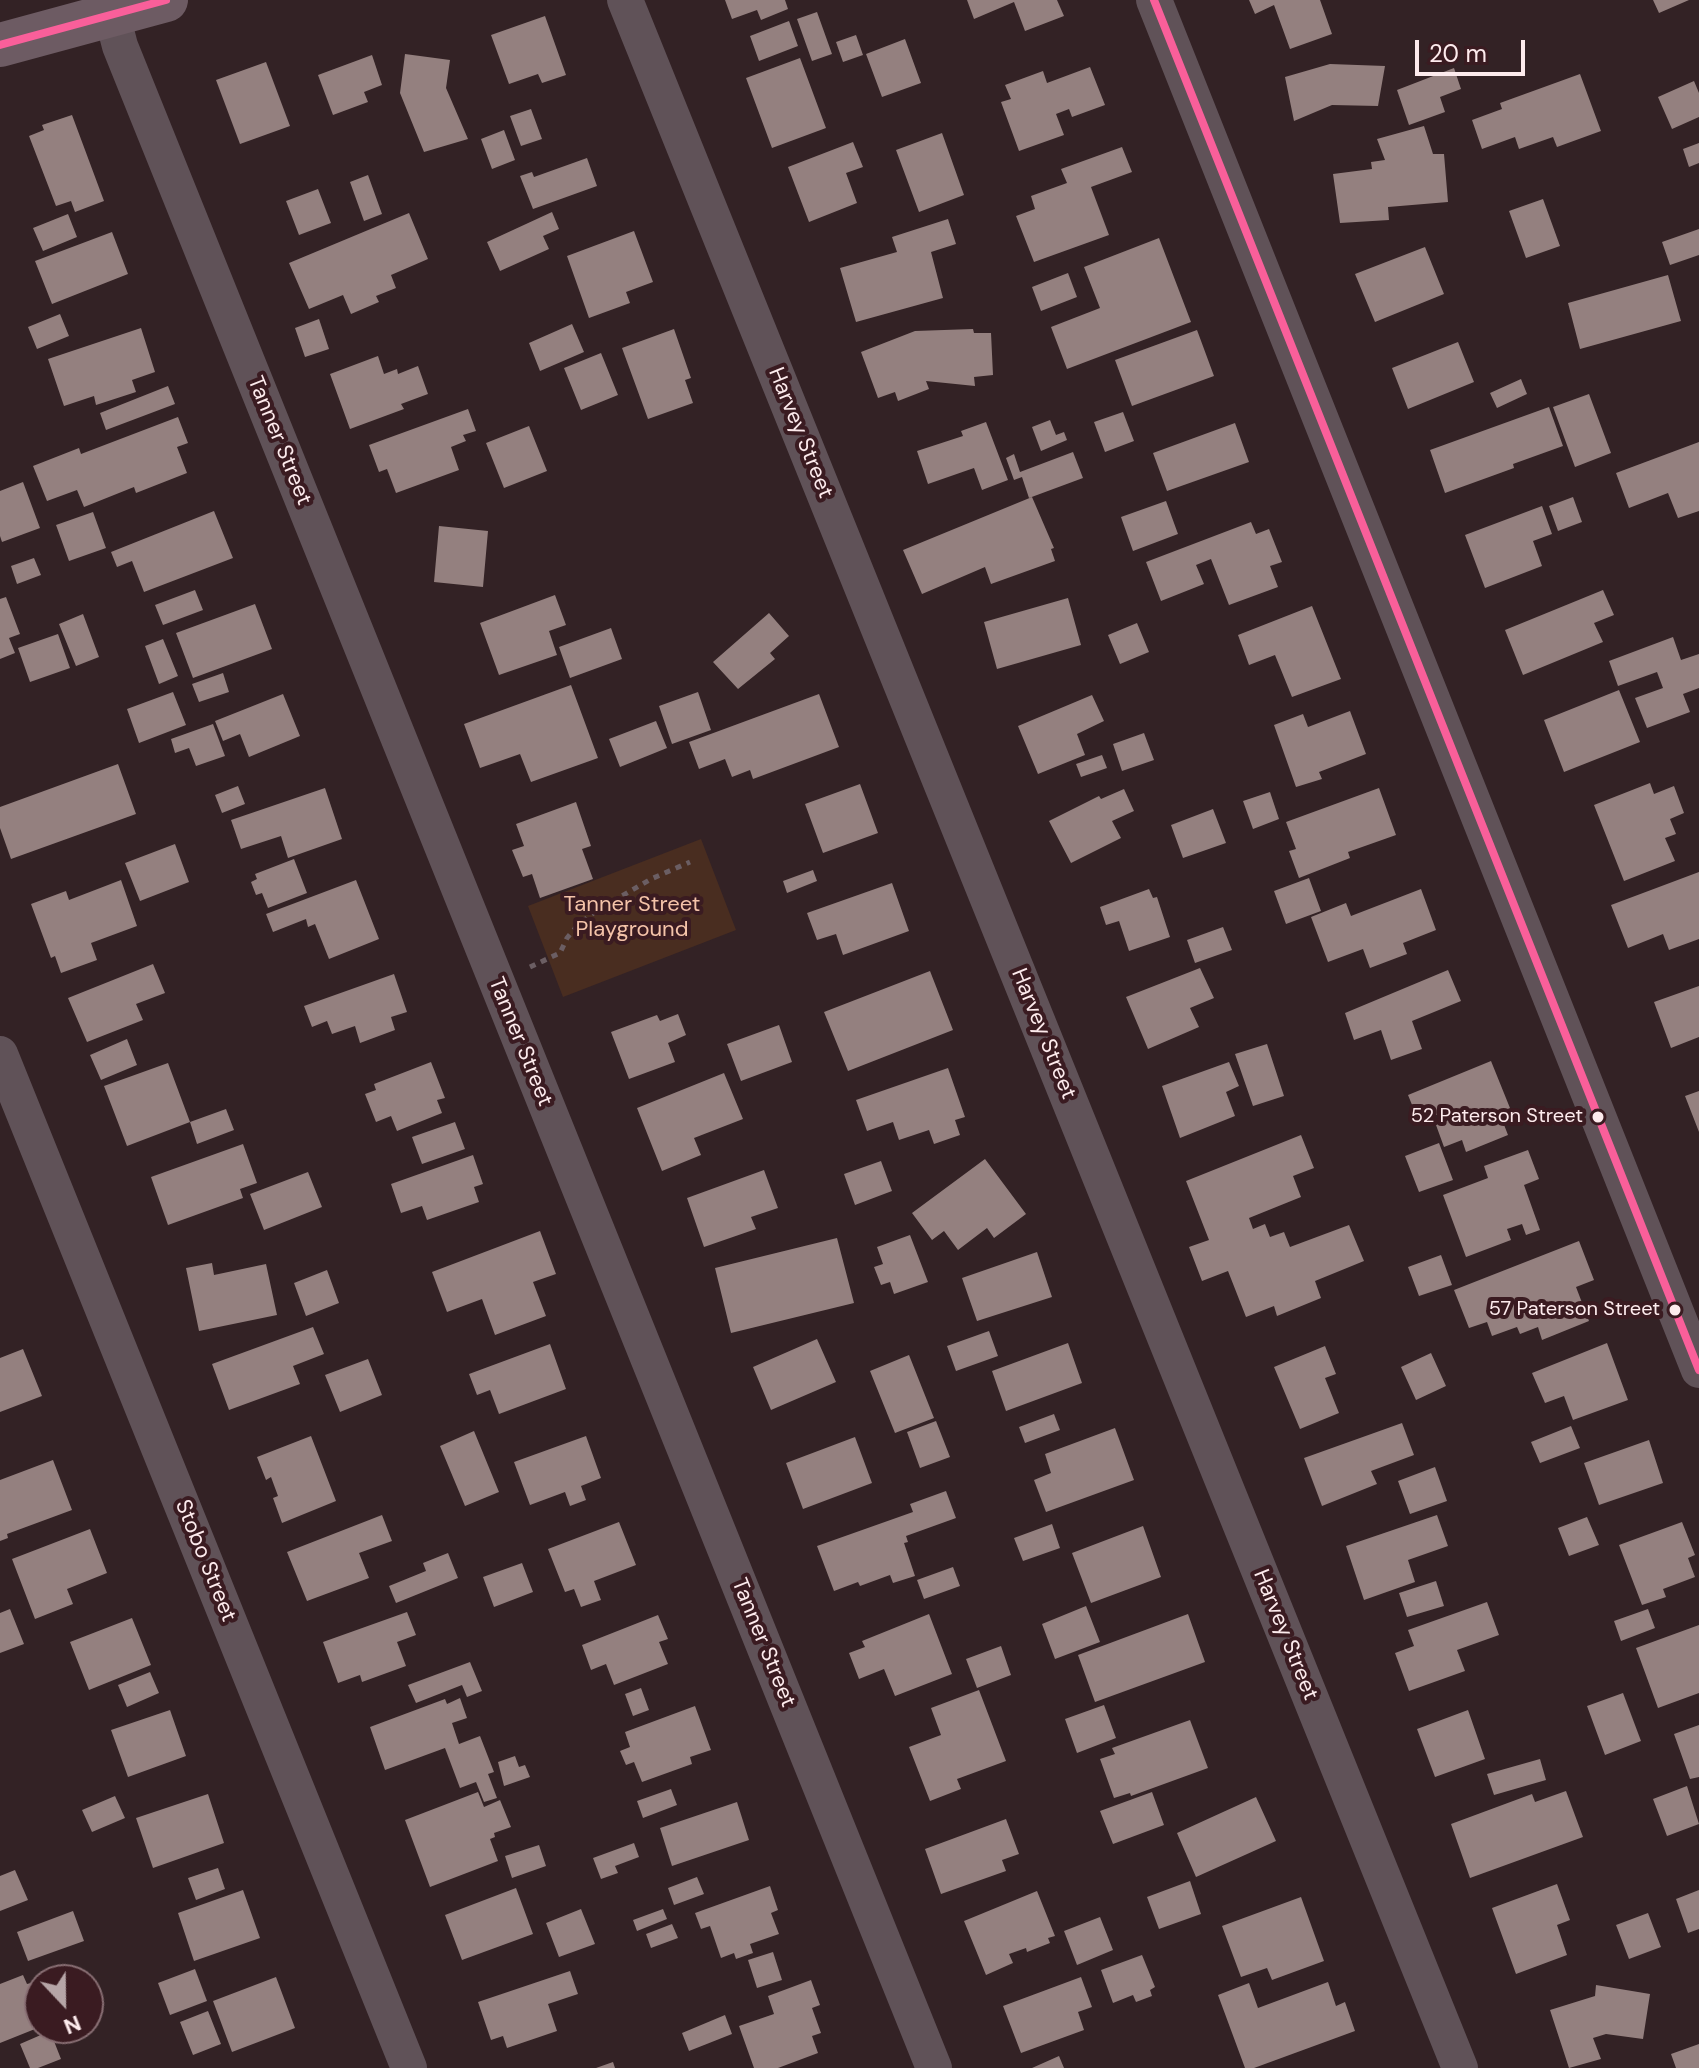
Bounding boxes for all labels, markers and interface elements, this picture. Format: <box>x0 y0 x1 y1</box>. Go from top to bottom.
scale bar <box>1419 24 1529 74</box>
text: 20 m <box>1429 38 1487 69</box>
street label: Harvey Street <box>762 364 838 502</box>
street label: Tanner Street <box>241 373 317 509</box>
park label: Tanner Street Playground <box>564 892 700 944</box>
street label: Harvey Street <box>1005 965 1081 1103</box>
street label: Tanner Street <box>482 974 558 1110</box>
place label: 52 Paterson Street <box>1411 1105 1583 1129</box>
marker: 52 Paterson Street <box>1590 1109 1606 1125</box>
place label: 57 Paterson Street <box>1489 1298 1660 1322</box>
marker: 57 Paterson Street <box>1667 1302 1683 1318</box>
street label: Stobo Street <box>169 1496 241 1626</box>
street label: Harvey Street <box>1247 1566 1323 1704</box>
street label: Tanner Street <box>725 1575 801 1711</box>
north arrow <box>24 1964 104 2044</box>
text: N <box>60 2008 85 2041</box>

